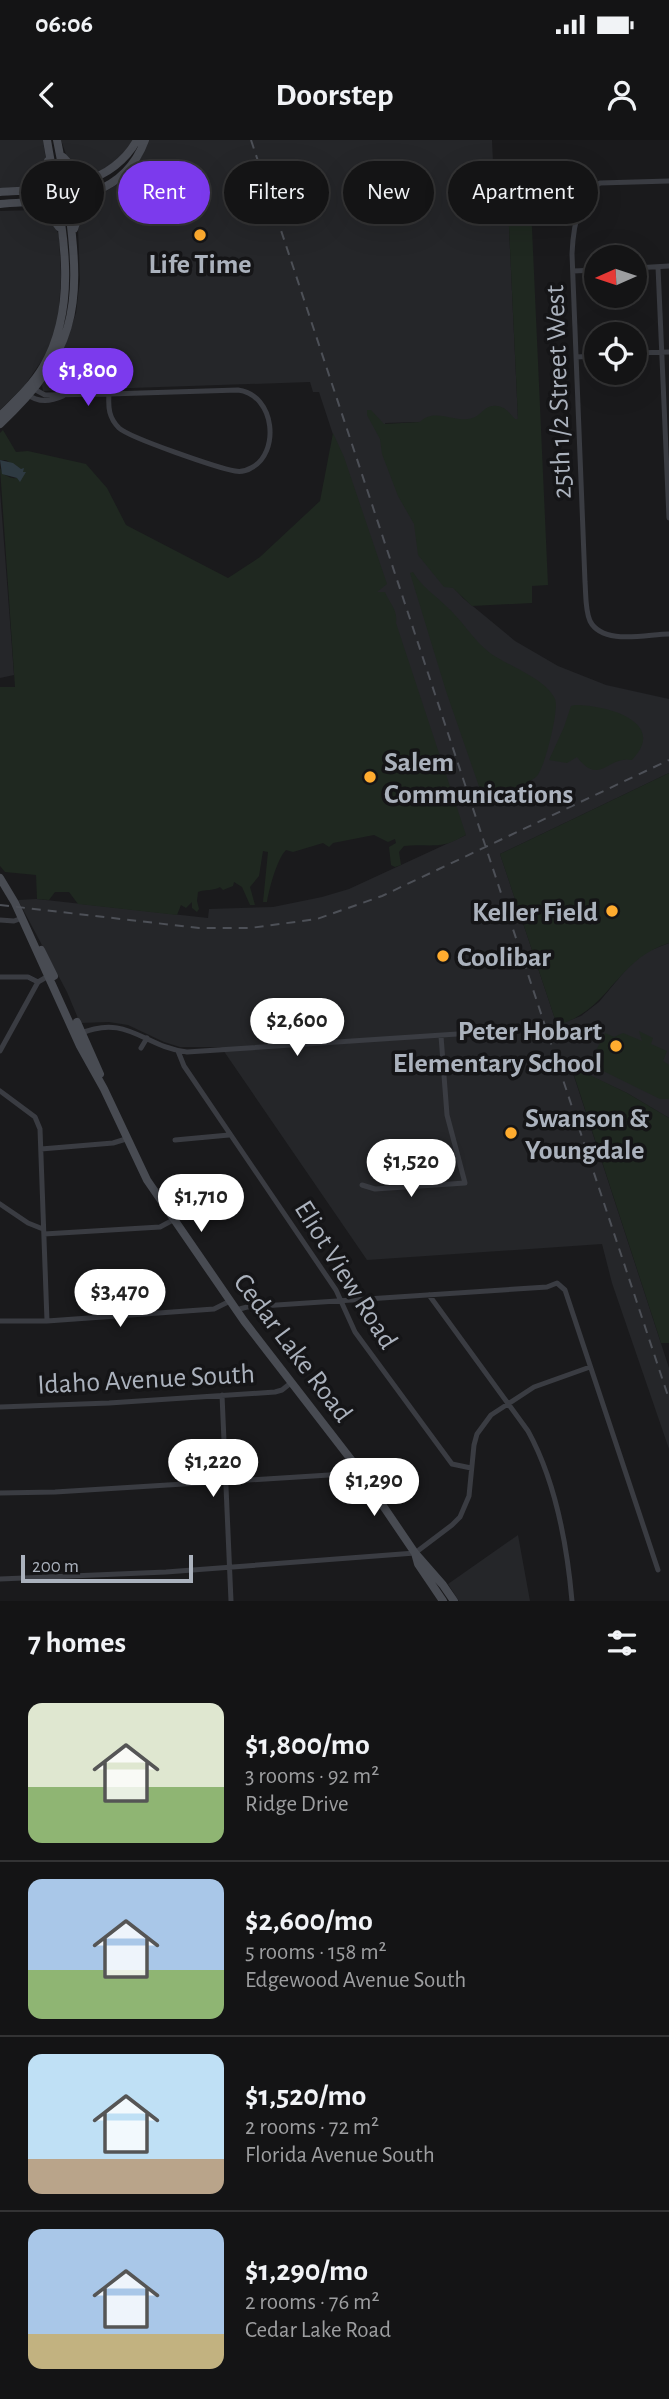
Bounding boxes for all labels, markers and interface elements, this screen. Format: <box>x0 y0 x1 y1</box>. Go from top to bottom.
text: 06:06 <box>35 11 93 37</box>
icon: back <box>28 76 66 114</box>
icon: person <box>603 76 641 114</box>
text: Doorstep <box>276 79 393 111</box>
chip: Buy <box>21 161 104 224</box>
chip: Rent <box>118 161 210 224</box>
chip: Filters <box>224 161 329 224</box>
chip: New <box>343 161 434 224</box>
chip: Apartment <box>448 161 598 224</box>
marker: Life Time <box>192 227 208 243</box>
north arrow <box>584 245 648 308</box>
map controls <box>584 245 647 385</box>
place label: Life Time <box>148 251 252 279</box>
street label: 25th 1/2 Street West <box>541 284 577 499</box>
button: locate <box>584 322 647 385</box>
pin: $1,800 <box>31 348 145 408</box>
text: $1,800 <box>58 359 118 382</box>
place label: Salem Communications <box>384 749 573 809</box>
marker: Salem Communications <box>362 769 378 785</box>
place label: Keller Field <box>472 899 598 927</box>
marker: Keller Field <box>604 903 620 919</box>
place label: Coolibar <box>457 944 551 972</box>
marker: Coolibar <box>435 948 451 964</box>
pin: $2,600 <box>240 998 354 1058</box>
text: $2,600 <box>266 1009 328 1032</box>
place label: Peter Hobart Elementary School <box>393 1018 603 1078</box>
marker: Peter Hobart Elementary School <box>608 1038 624 1054</box>
place label: Swanson & Youngdale <box>525 1105 649 1165</box>
marker: Swanson & Youngdale <box>503 1125 519 1141</box>
pin: $1,520 <box>354 1140 468 1199</box>
text: $1,520 <box>383 1150 439 1173</box>
pin: $1,710 <box>144 1174 258 1234</box>
text: $1,710 <box>174 1185 228 1208</box>
street label: Eliot View Road <box>289 1196 402 1354</box>
street label: Cedar Lake Road <box>228 1269 357 1428</box>
pin: $3,470 <box>63 1270 177 1329</box>
text: $3,470 <box>90 1280 150 1303</box>
street label: Idaho Avenue South <box>37 1360 256 1400</box>
pin: $1,220 <box>156 1440 270 1499</box>
text: $1,220 <box>184 1450 242 1473</box>
pin: $1,290 <box>317 1458 431 1518</box>
text: $1,290 <box>345 1469 403 1492</box>
scale bar <box>21 1552 192 1584</box>
text: 200 m <box>32 1557 79 1576</box>
icon: filters <box>603 1624 641 1662</box>
text: 7 homes <box>28 1628 126 1658</box>
text: $1,800/mo <box>245 1730 370 1760</box>
icon: home <box>84 1731 168 1815</box>
text: 3 rooms · 92 m² <box>245 1765 379 1788</box>
text: Ridge Drive <box>245 1793 349 1816</box>
text: $2,600/mo <box>245 1906 373 1936</box>
icon: home <box>84 1907 168 1991</box>
text: 5 rooms · 158 m² <box>245 1941 387 1964</box>
text: Edgewood Avenue South <box>245 1969 466 1992</box>
text: $1,520/mo <box>245 2081 366 2111</box>
icon: home <box>84 2082 168 2166</box>
text: 2 rooms · 72 m² <box>245 2116 379 2139</box>
text: Florida Avenue South <box>245 2144 435 2167</box>
text: $1,290/mo <box>245 2256 368 2286</box>
icon: home <box>84 2257 168 2341</box>
text: 2 rooms · 76 m² <box>245 2291 379 2314</box>
text: Cedar Lake Road <box>245 2319 391 2342</box>

